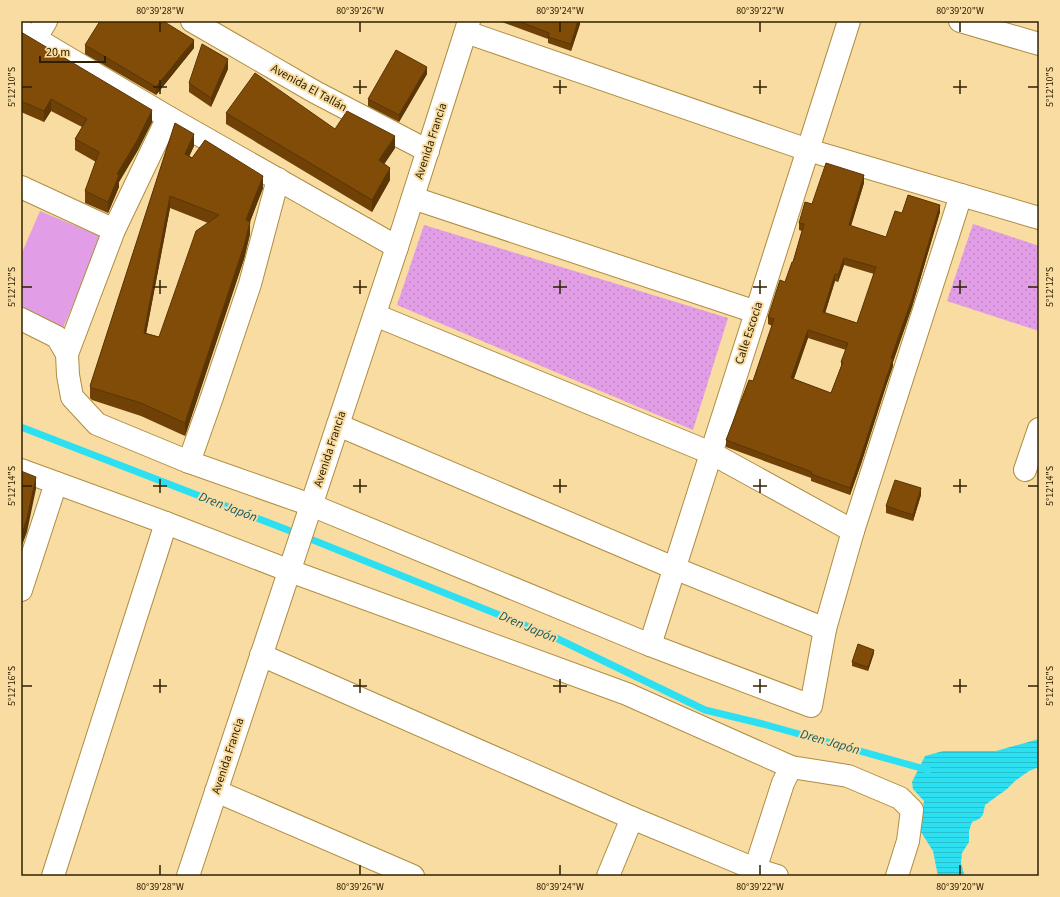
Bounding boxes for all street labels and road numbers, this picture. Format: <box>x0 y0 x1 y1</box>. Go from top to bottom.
street label: Avenida El Tallán <box>268 60 350 116</box>
street label: Avenida Francia <box>411 101 451 181</box>
street label: Calle Escocia <box>731 300 767 366</box>
street label: Avenida Francia <box>310 409 350 489</box>
street label: Avenida Francia <box>208 716 248 796</box>

